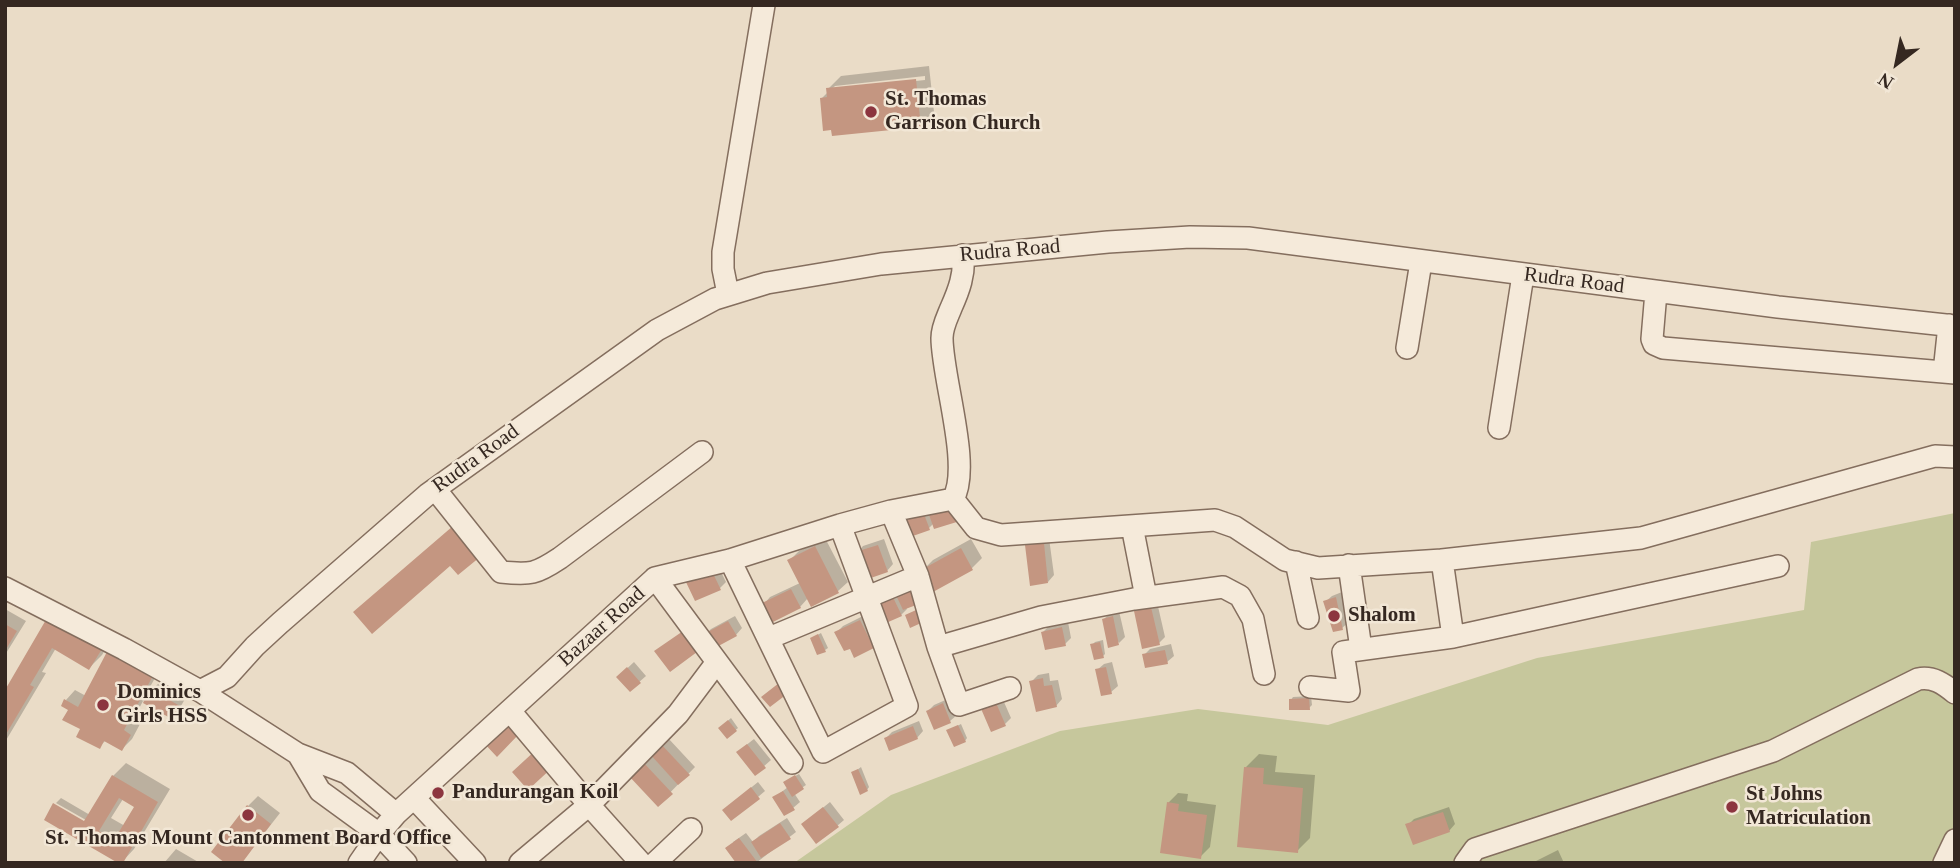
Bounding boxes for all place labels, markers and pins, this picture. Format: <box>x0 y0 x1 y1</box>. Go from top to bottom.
place label: St. Thomas Garrison Church <box>885 87 1040 137</box>
marker: St. Thomas Garrison Church <box>863 104 879 120</box>
place label: Shalom <box>1348 603 1416 629</box>
marker: Shalom <box>1326 608 1342 624</box>
place label: Dominics Girls HSS <box>117 680 207 730</box>
marker: Dominics Girls HSS <box>95 697 111 713</box>
place label: Pandurangan Koil <box>452 780 618 806</box>
place label: St Johns Matriculation <box>1746 782 1871 832</box>
marker: Pandurangan Koil <box>430 785 446 801</box>
marker: St Johns Matriculation <box>1724 799 1740 815</box>
marker: St. Thomas Mount Cantonment Board Office <box>240 807 256 823</box>
place label: St. Thomas Mount Cantonment Board Office <box>45 826 451 852</box>

